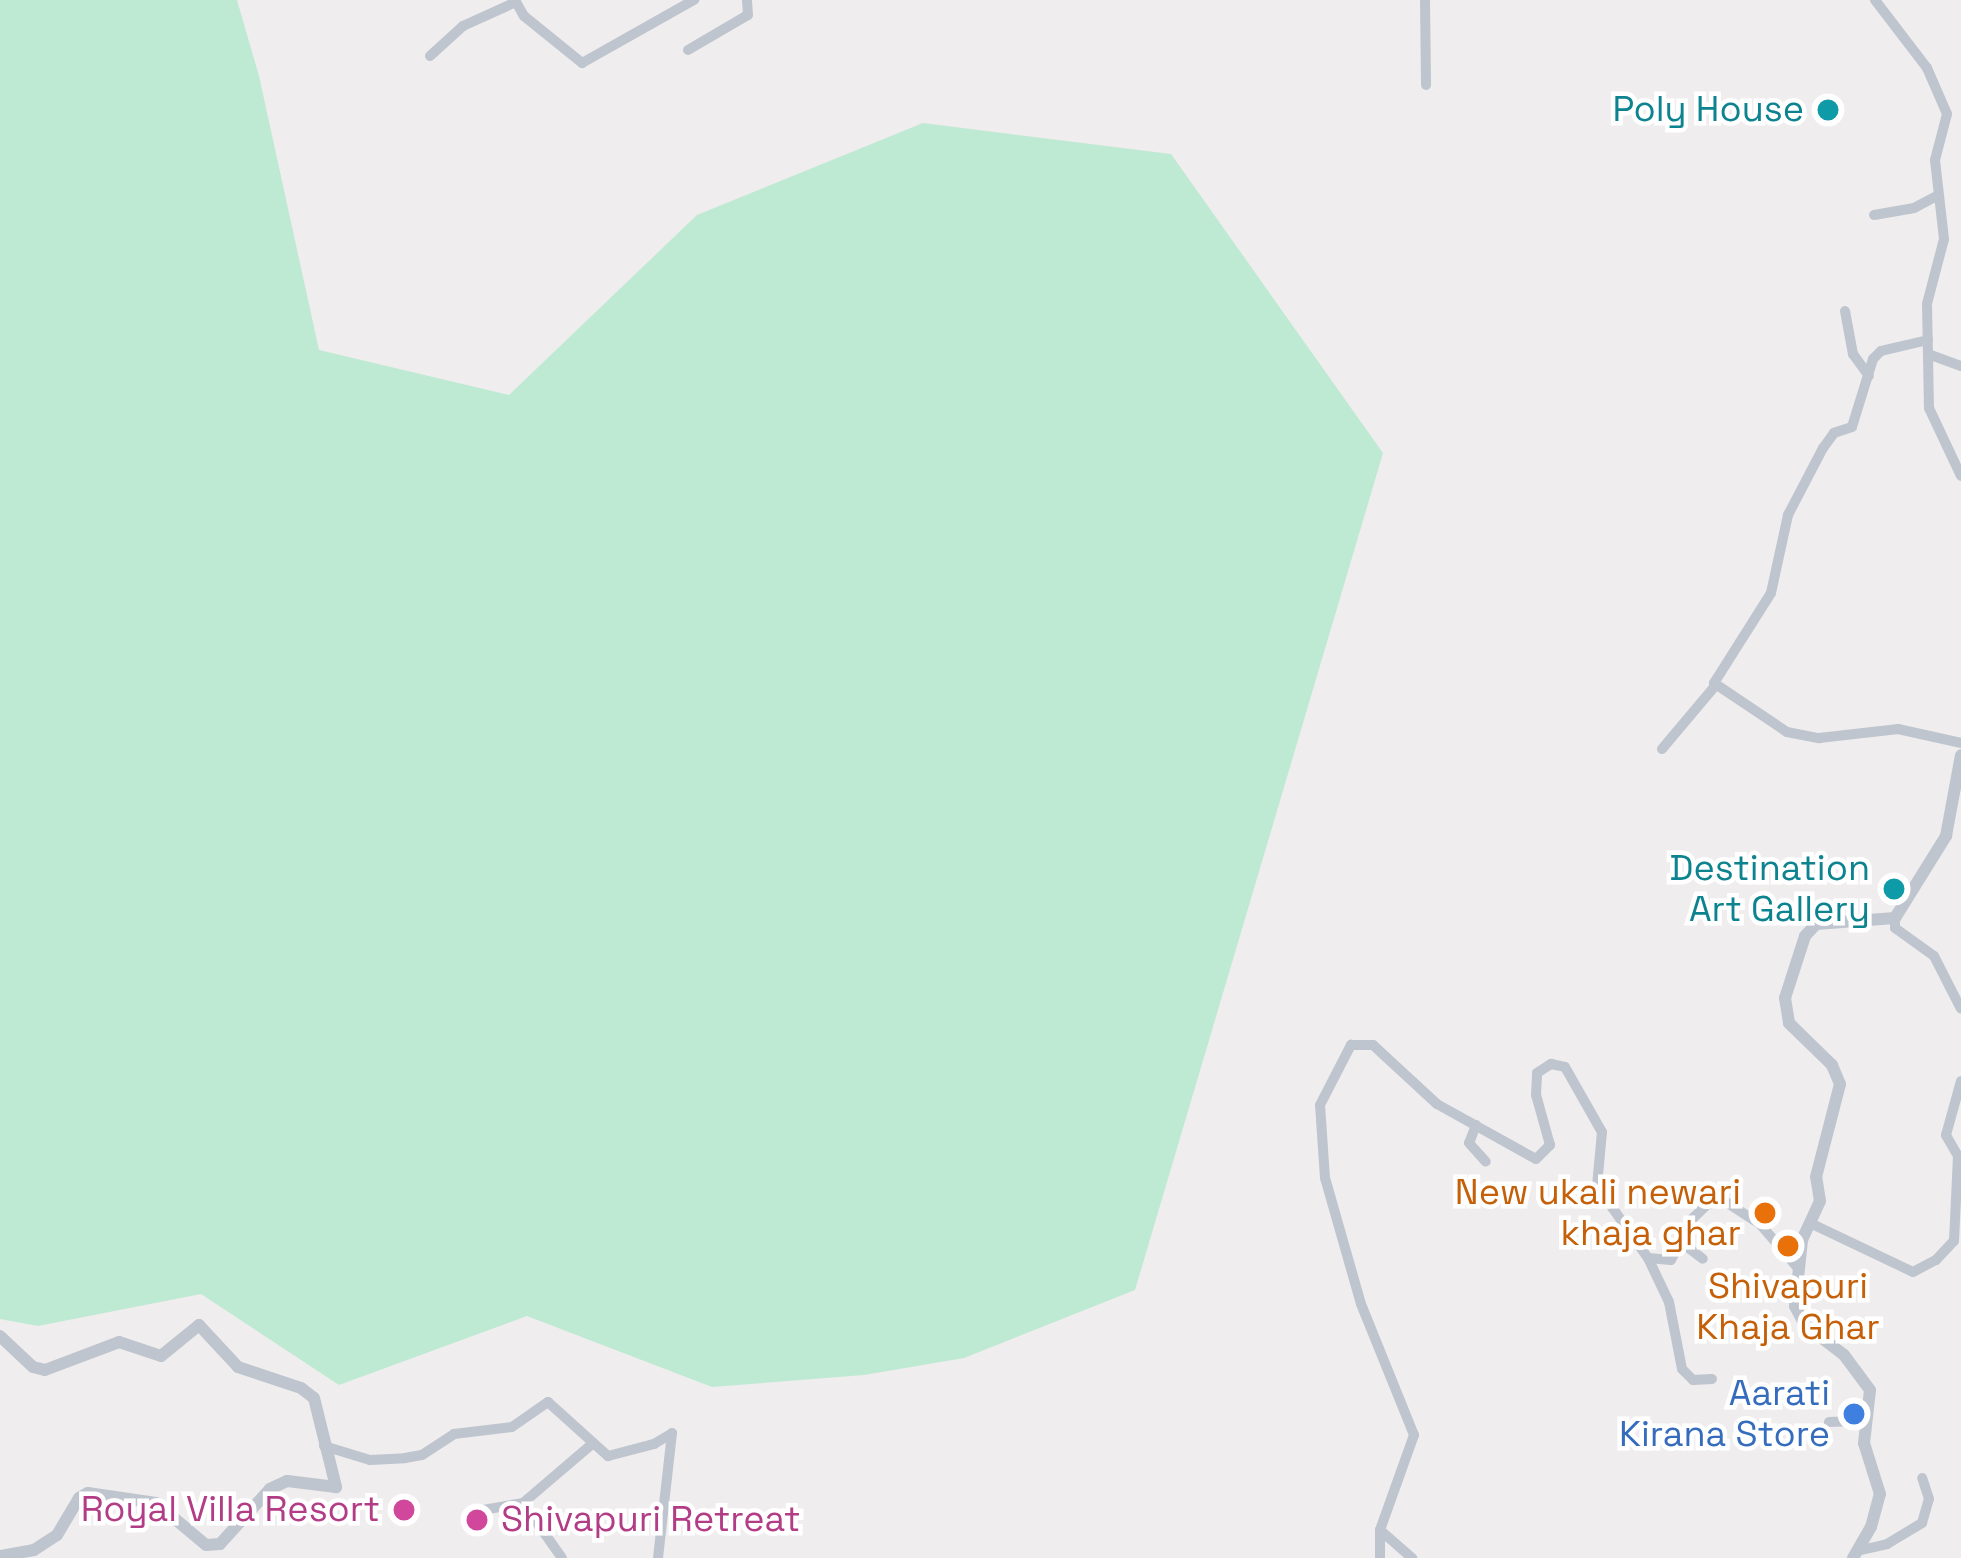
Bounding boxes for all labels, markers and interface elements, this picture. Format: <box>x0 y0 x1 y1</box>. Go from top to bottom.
place label: Poly House <box>1612 88 1804 132</box>
marker: Poly House <box>1815 97 1841 123</box>
place label: Destination Art Gallery <box>1670 846 1870 931</box>
marker: Destination Art Gallery <box>1881 876 1907 902</box>
place label: New ukali newari khaja ghar <box>1455 1170 1741 1255</box>
marker: New ukali newari khaja ghar <box>1752 1200 1778 1226</box>
marker: Shivapuri Khaja Ghar <box>1775 1233 1801 1259</box>
place label: Shivapuri Khaja Ghar <box>1696 1264 1880 1349</box>
place label: Aarati Kirana Store <box>1619 1371 1830 1456</box>
marker: Aarati Kirana Store <box>1841 1401 1867 1427</box>
place label: Royal Villa Resort <box>80 1488 380 1532</box>
marker: Royal Villa Resort <box>391 1497 417 1523</box>
place label: Shivapuri Retreat <box>501 1498 801 1542</box>
marker: Shivapuri Retreat <box>464 1507 490 1533</box>

